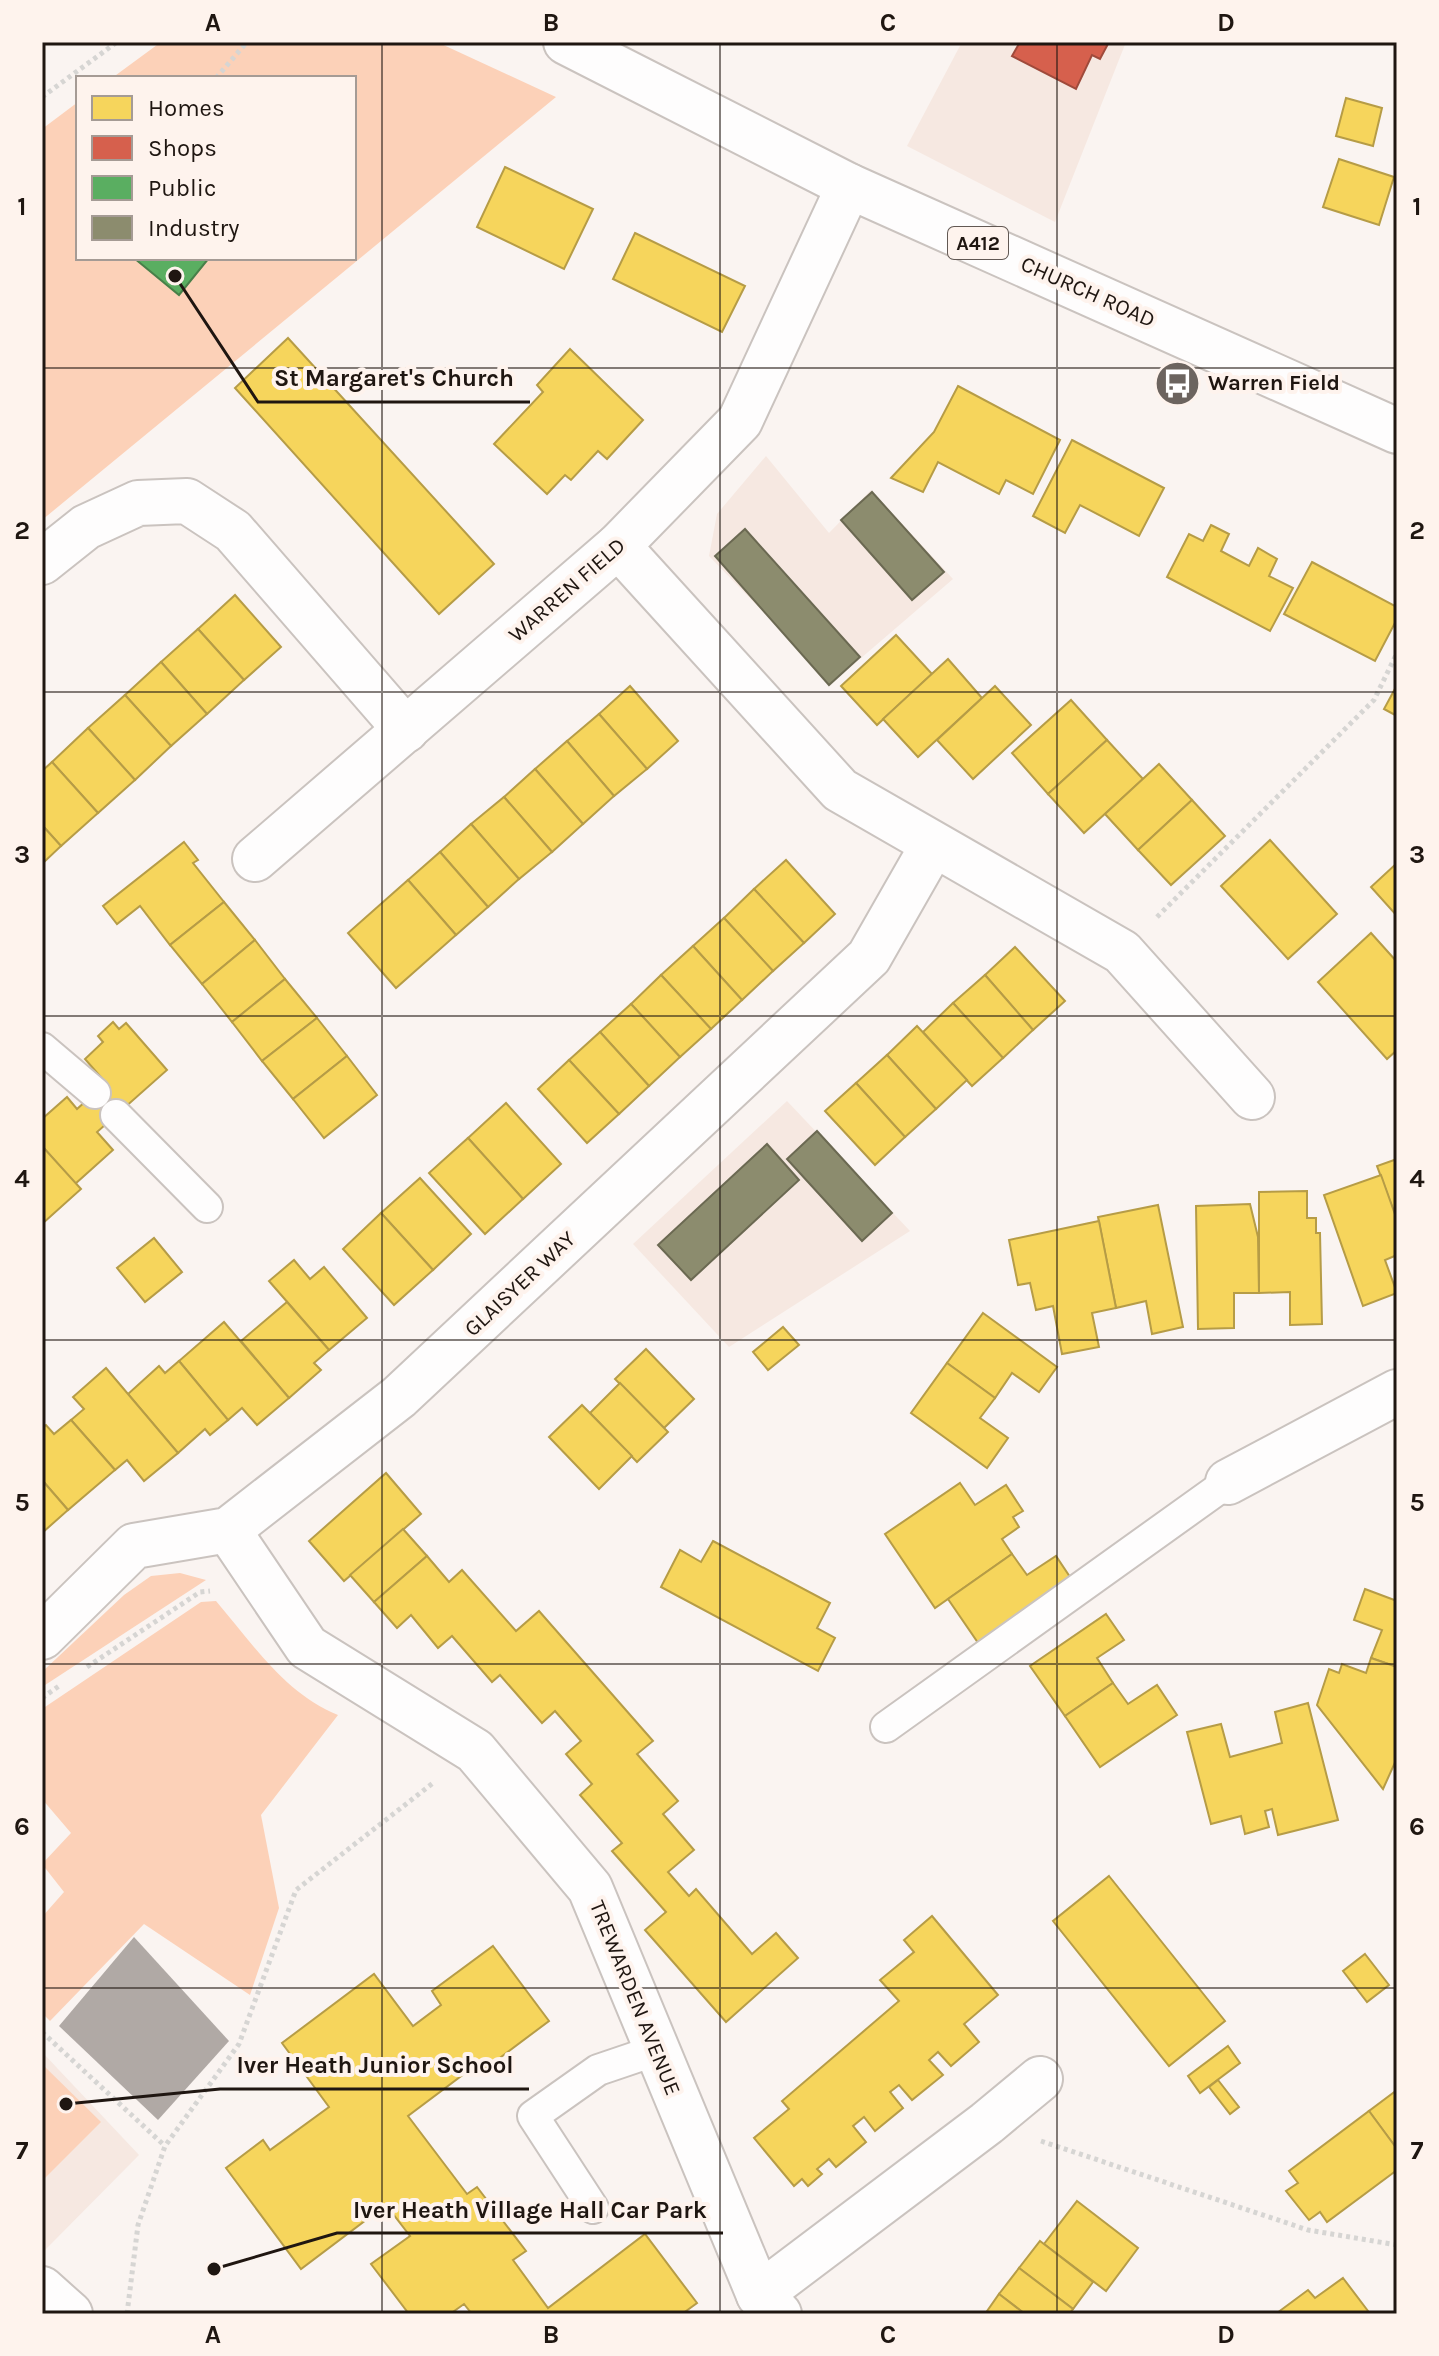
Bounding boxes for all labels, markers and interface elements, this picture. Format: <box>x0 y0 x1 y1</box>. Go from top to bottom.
text: A <box>205 7 221 38</box>
text: B <box>543 7 559 38</box>
text: C <box>880 7 896 38</box>
text: D <box>1217 7 1235 38</box>
legend <box>76 76 356 260</box>
text: Homes <box>148 94 225 122</box>
text: Shops <box>148 134 217 162</box>
text: Public <box>148 174 216 202</box>
text: 1 <box>17 191 27 222</box>
text: 1 <box>1412 191 1422 222</box>
text: Industry <box>148 214 239 242</box>
road number: A412 <box>948 227 1008 259</box>
street label: CHURCH ROAD <box>1017 251 1159 333</box>
callout: St Margaret's Church <box>258 354 530 402</box>
bus stop icon: Warren Field <box>1153 359 1201 407</box>
text: St Margaret's Church <box>274 364 514 392</box>
place label: Warren Field <box>1208 370 1340 396</box>
text: 2 <box>14 515 30 546</box>
text: 2 <box>1409 515 1425 546</box>
street label: WARREN FIELD <box>503 532 631 648</box>
text: 3 <box>14 839 30 870</box>
text: 3 <box>1409 839 1425 870</box>
text: 4 <box>14 1163 30 1194</box>
text: 4 <box>1409 1163 1425 1194</box>
street label: GLAISYER WAY <box>459 1226 581 1342</box>
text: 5 <box>14 1487 30 1518</box>
text: 5 <box>1409 1487 1425 1518</box>
text: 6 <box>14 1811 30 1842</box>
text: 6 <box>1409 1811 1425 1842</box>
street label: TREWARDEN AVENUE <box>584 1897 686 2099</box>
callout: Iver Heath Junior School <box>220 2041 529 2089</box>
text: Iver Heath Junior School <box>236 2051 514 2079</box>
text: 7 <box>16 2135 29 2166</box>
text: 7 <box>1411 2135 1424 2166</box>
callout: Iver Heath Village Hall Car Park <box>337 2185 723 2233</box>
text: Iver Heath Village Hall Car Park <box>353 2196 707 2224</box>
text: A <box>205 2319 221 2350</box>
text: B <box>543 2319 559 2350</box>
text: C <box>880 2319 896 2350</box>
text: D <box>1217 2319 1235 2350</box>

